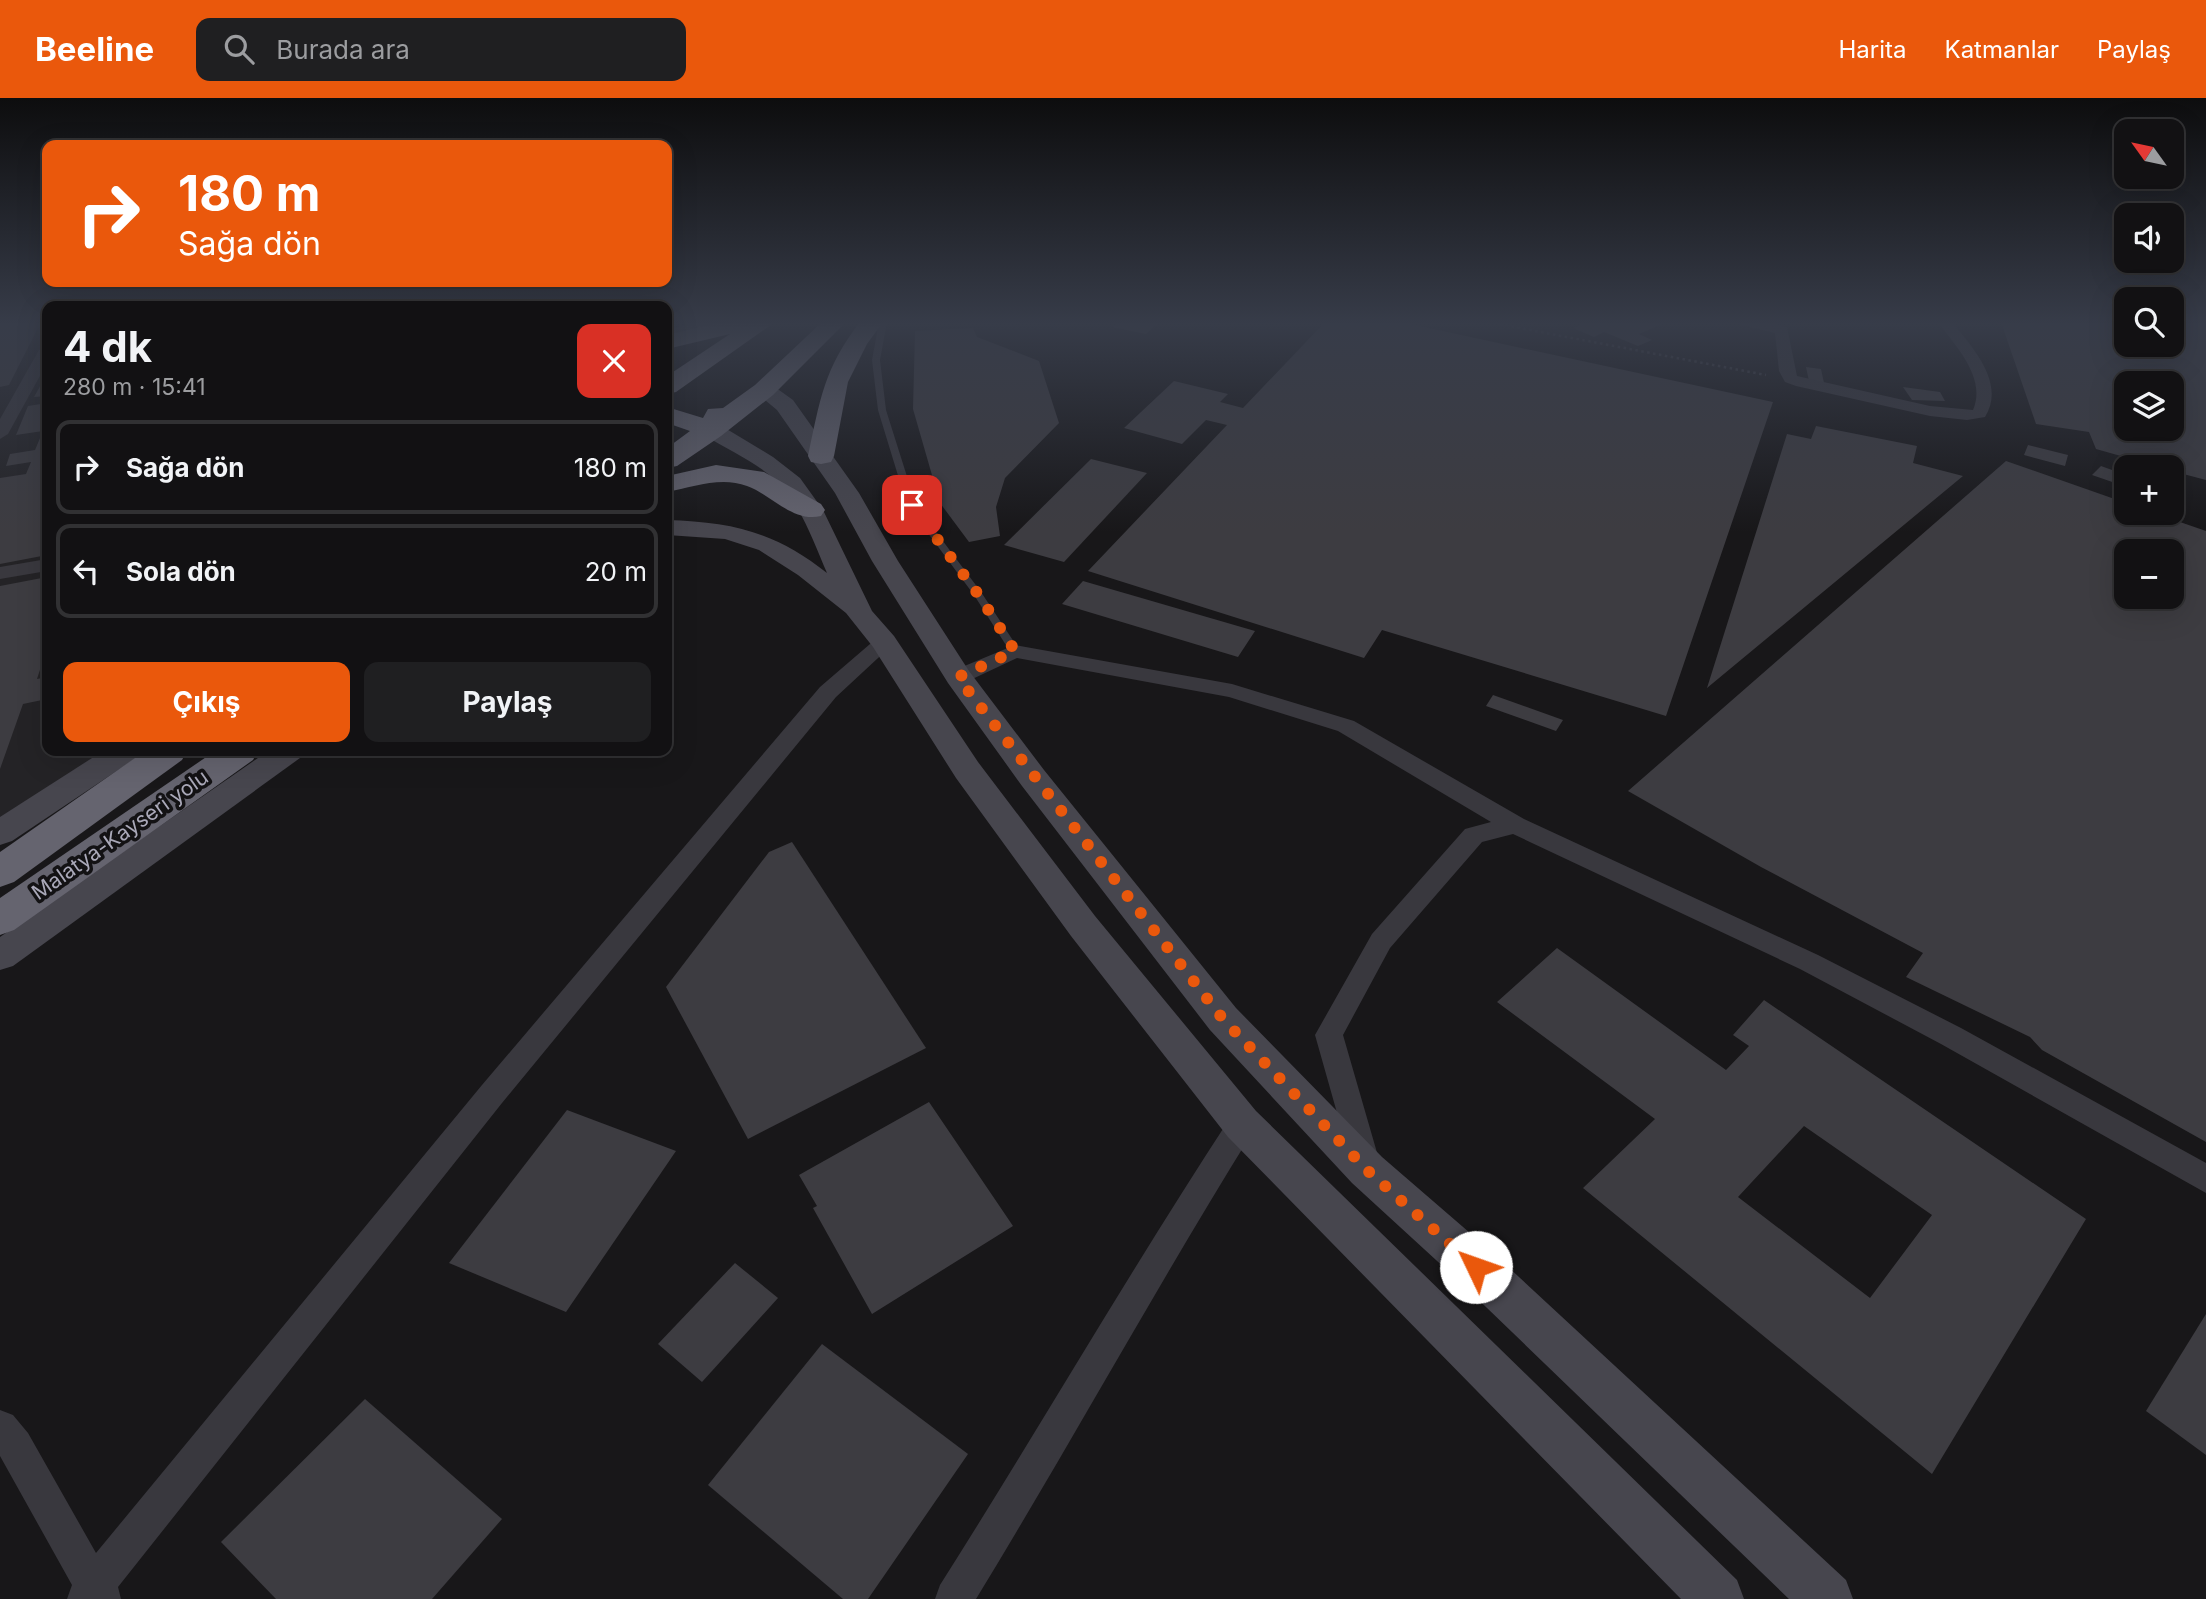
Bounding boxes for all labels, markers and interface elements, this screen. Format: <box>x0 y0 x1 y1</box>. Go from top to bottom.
search box <box>196 18 686 81</box>
text: Beeline <box>35 29 154 69</box>
icon: search <box>220 30 258 68</box>
text: Burada ara <box>276 34 410 65</box>
text: Harita <box>1839 35 1907 64</box>
text: Katmanlar <box>1945 35 2059 64</box>
text: Paylaş <box>2097 35 2171 64</box>
north arrow <box>2114 119 2184 189</box>
map controls <box>2114 119 2184 609</box>
text: 180 m <box>178 164 320 223</box>
icon: right <box>63 168 154 259</box>
button: sound <box>2114 203 2184 273</box>
text: Sağa dön <box>178 224 321 263</box>
button: search <box>2114 287 2184 357</box>
text: 4 dk <box>63 321 152 372</box>
button: close <box>577 324 651 398</box>
button: layers <box>2114 371 2184 441</box>
text: 280 m · 15:41 <box>63 373 206 401</box>
icon: right <box>67 448 105 486</box>
text: Sağa dön <box>126 452 244 483</box>
text: 180 m <box>574 452 647 483</box>
button: + <box>2114 455 2184 525</box>
pin <box>882 475 942 535</box>
icon: arrive <box>893 486 931 524</box>
button: − <box>2114 539 2184 609</box>
icon: left <box>67 552 105 590</box>
text: Sola dön <box>126 556 236 587</box>
text: 20 m <box>585 556 647 587</box>
button: Çıkış <box>63 662 350 742</box>
button: Paylaş <box>364 662 651 742</box>
street label: Malatya-Kayseri yolu <box>27 764 213 905</box>
position arrow <box>1439 1230 1513 1304</box>

